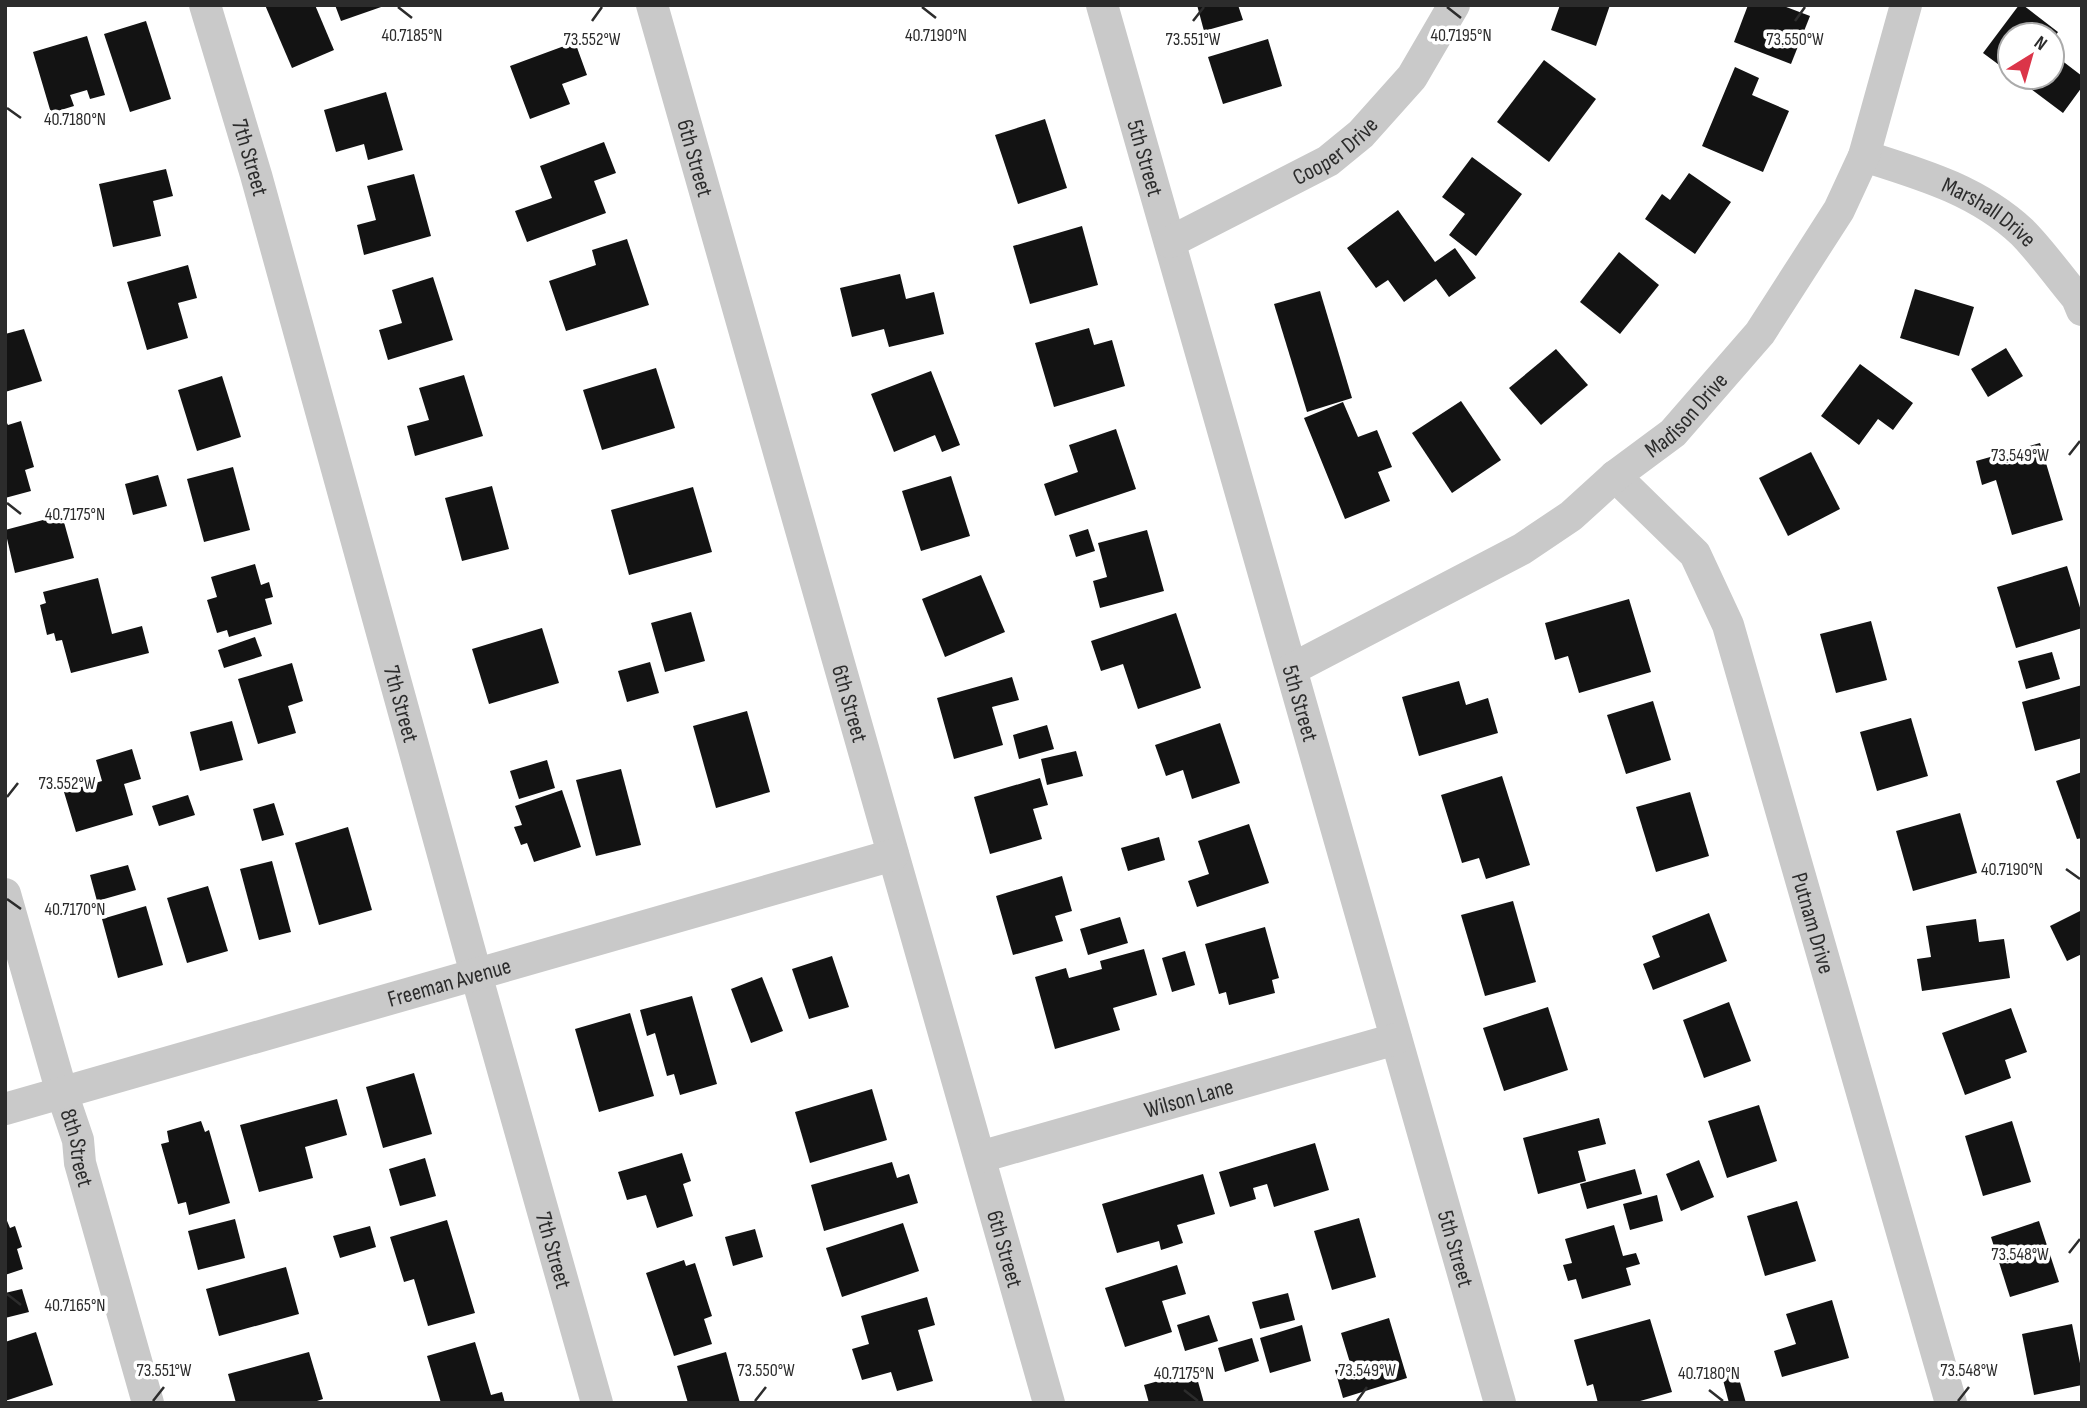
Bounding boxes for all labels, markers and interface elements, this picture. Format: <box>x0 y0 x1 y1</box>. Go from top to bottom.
north arrow <box>1996 21 2066 91</box>
text: 40.7185°N <box>381 25 443 46</box>
text: 40.7190°N <box>905 25 967 46</box>
text: 40.7195°N <box>1430 25 1492 46</box>
text: 73.552°W <box>564 29 621 50</box>
text: 73.551°W <box>1165 29 1221 50</box>
text: 73.550°W <box>1766 29 1824 50</box>
text: N <box>2029 31 2051 56</box>
text: 40.7180°N <box>44 109 106 130</box>
street label: Cooper Drive <box>1288 112 1384 192</box>
street label: 7th Street <box>225 116 274 199</box>
street label: 6th Street <box>670 116 719 200</box>
street label: 5th Street <box>1120 117 1169 200</box>
street label: Marshall Drive <box>1937 171 2042 253</box>
street label: Madison Drive <box>1639 367 1734 464</box>
text: 73.549°W <box>1991 445 2049 466</box>
text: 40.7175°N <box>45 504 105 525</box>
street label: 6th Street <box>825 662 874 746</box>
street label: 5th Street <box>1276 662 1324 745</box>
street label: 7th Street <box>377 663 425 746</box>
text: 73.552°W <box>39 773 96 794</box>
text: 40.7190°N <box>1981 859 2043 880</box>
street label: Putnam Drive <box>1785 870 1840 977</box>
text: 40.7170°N <box>44 899 106 920</box>
street label: Freeman Avenue <box>385 952 514 1014</box>
street label: Wilson Lane <box>1141 1073 1237 1125</box>
street label: 8th Street <box>53 1105 99 1190</box>
street label: 6th Street <box>980 1207 1029 1291</box>
street label: 5th Street <box>1431 1207 1479 1290</box>
street label: 7th Street <box>529 1209 577 1292</box>
text: 73.548°W <box>1991 1244 2049 1265</box>
text: 40.7165°N <box>44 1295 106 1316</box>
text: 73.551°W <box>136 1360 192 1381</box>
text: 73.550°W <box>737 1360 795 1381</box>
text: 73.549°W <box>1338 1360 1396 1381</box>
text: 73.548°W <box>1940 1360 1998 1381</box>
text: 40.7175°N <box>1154 1363 1214 1384</box>
text: 40.7180°N <box>1678 1363 1740 1384</box>

